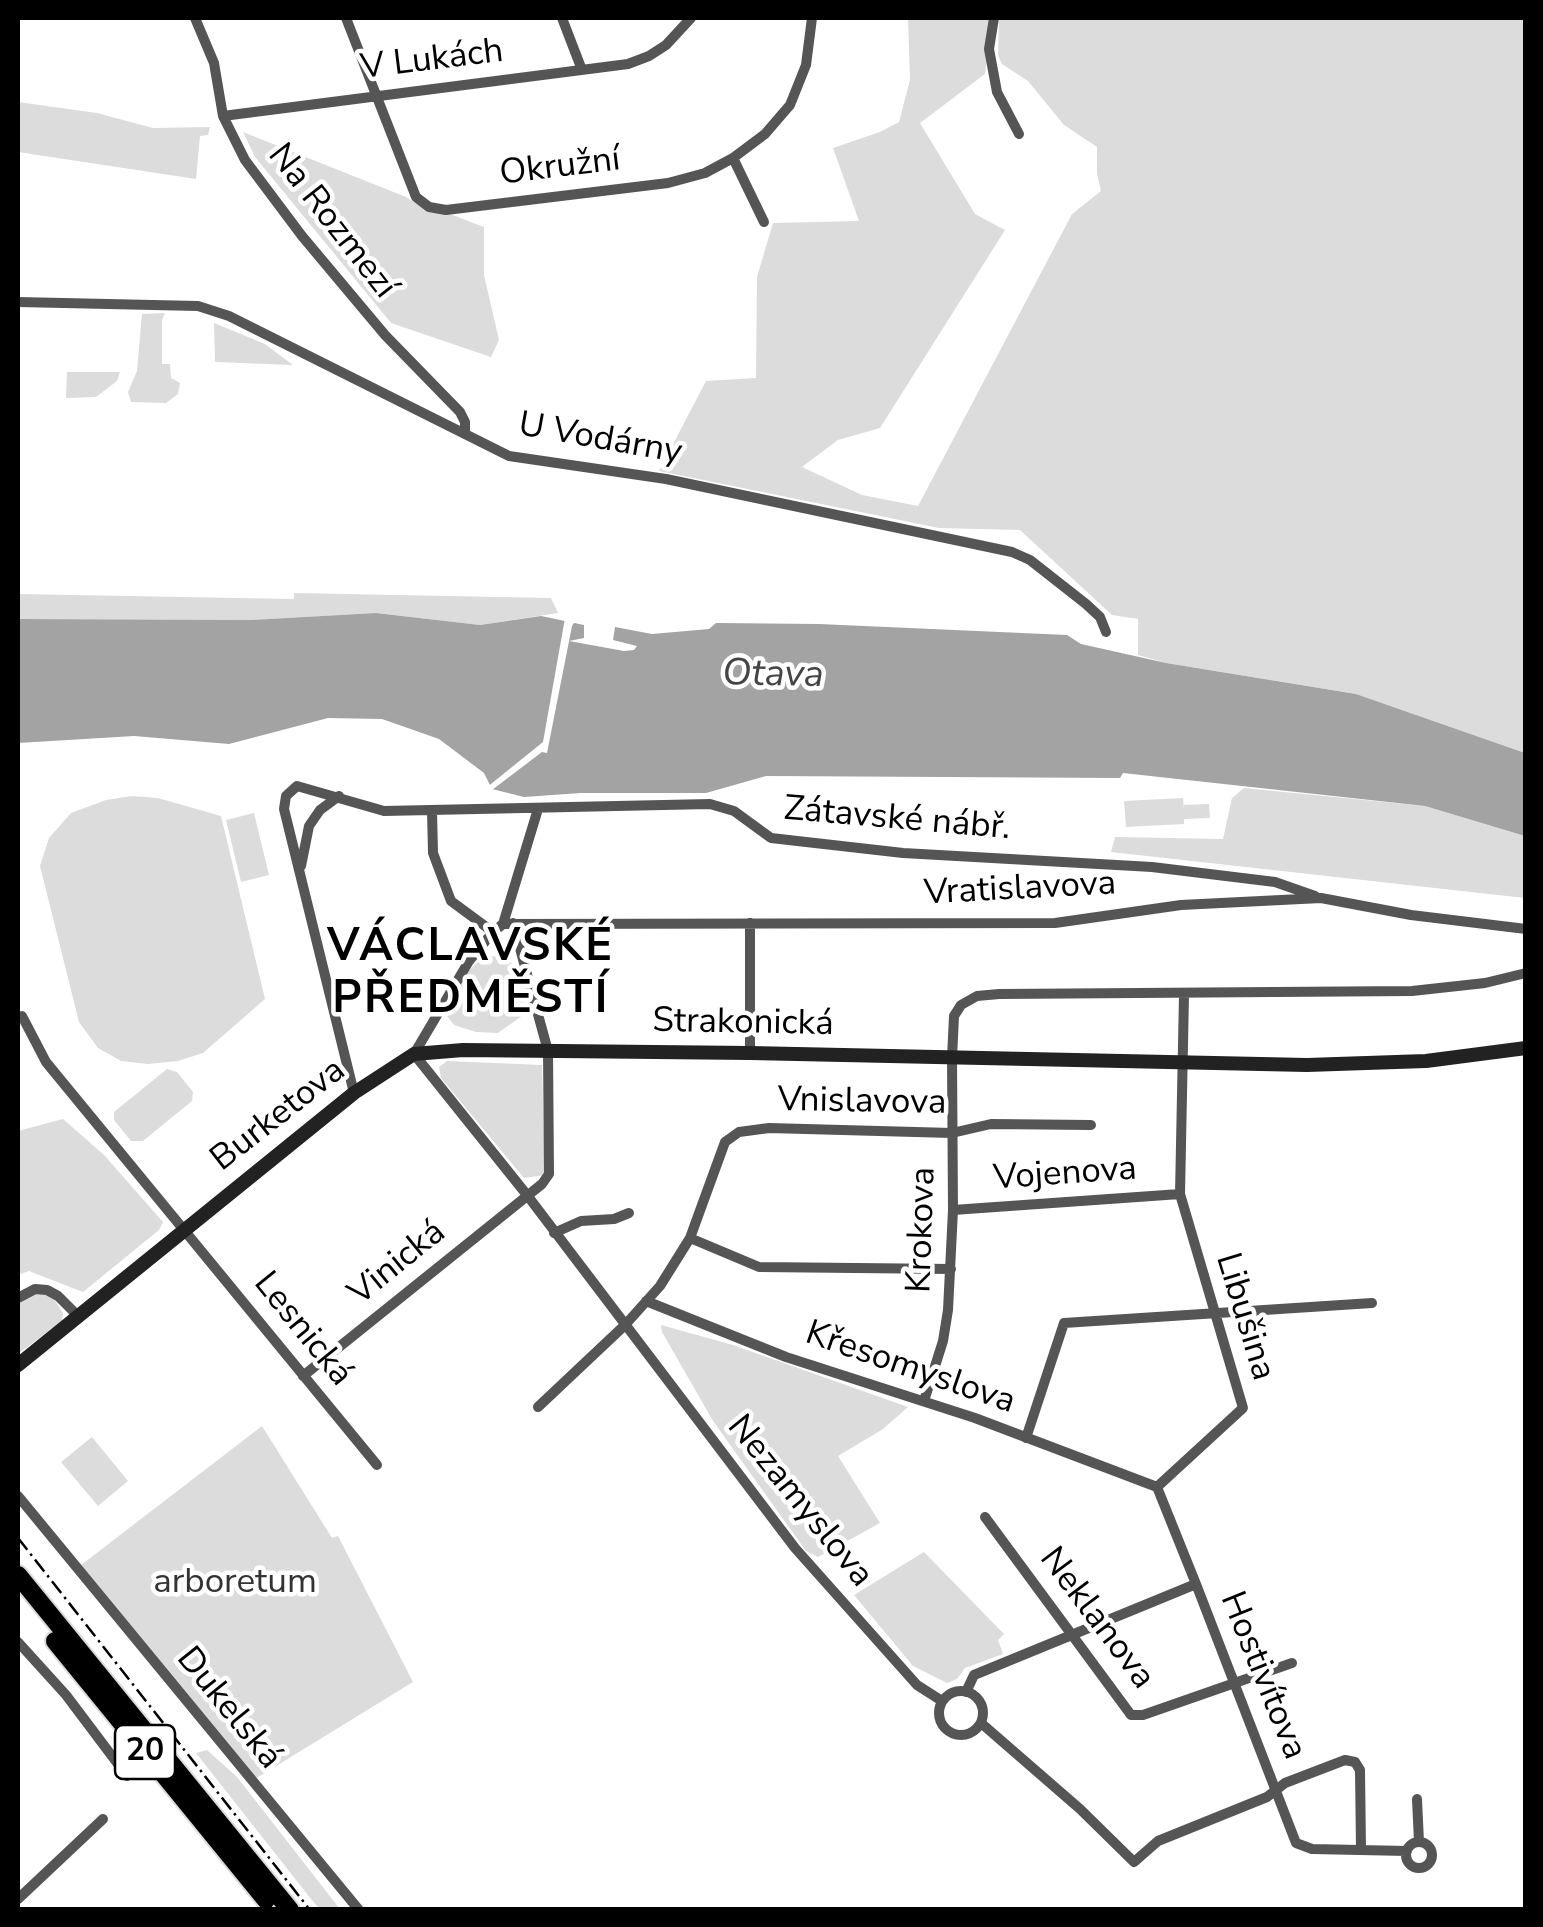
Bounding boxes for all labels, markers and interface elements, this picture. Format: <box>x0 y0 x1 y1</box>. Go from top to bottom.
street label: V Lukách <box>358 31 506 91</box>
street label: Na Rozmezí <box>258 136 404 308</box>
street label: Okružní <box>498 140 622 196</box>
street label: U Vodárny <box>515 405 685 475</box>
water label: Otava <box>722 652 824 700</box>
street label: Zátavské nábř. <box>782 789 1012 851</box>
street label: Vratislavova <box>923 864 1117 916</box>
district label: VÁCLAVSKÉ PŘEDMĚSTÍ <box>327 922 615 1028</box>
street label: Strakonická <box>652 1001 834 1047</box>
street label: Burketova <box>203 1051 355 1181</box>
street label: Vnislavova <box>777 1081 947 1125</box>
street label: Vojenova <box>992 1149 1138 1201</box>
street label: Krokova <box>900 1166 946 1294</box>
street label: Vinická <box>341 1212 455 1316</box>
street label: Libušina <box>1205 1248 1283 1386</box>
street label: Lesnická <box>243 1265 361 1395</box>
street label: Křesomyslova <box>800 1313 1020 1425</box>
street label: Nezamyslova <box>717 1408 881 1596</box>
street label: Neklanova <box>1029 1540 1163 1698</box>
park label: arboretum <box>153 1563 317 1605</box>
street label: Hostivítova <box>1209 1586 1315 1766</box>
street label: Dukelská <box>166 1640 290 1778</box>
road number: 20 <box>115 1725 175 1779</box>

